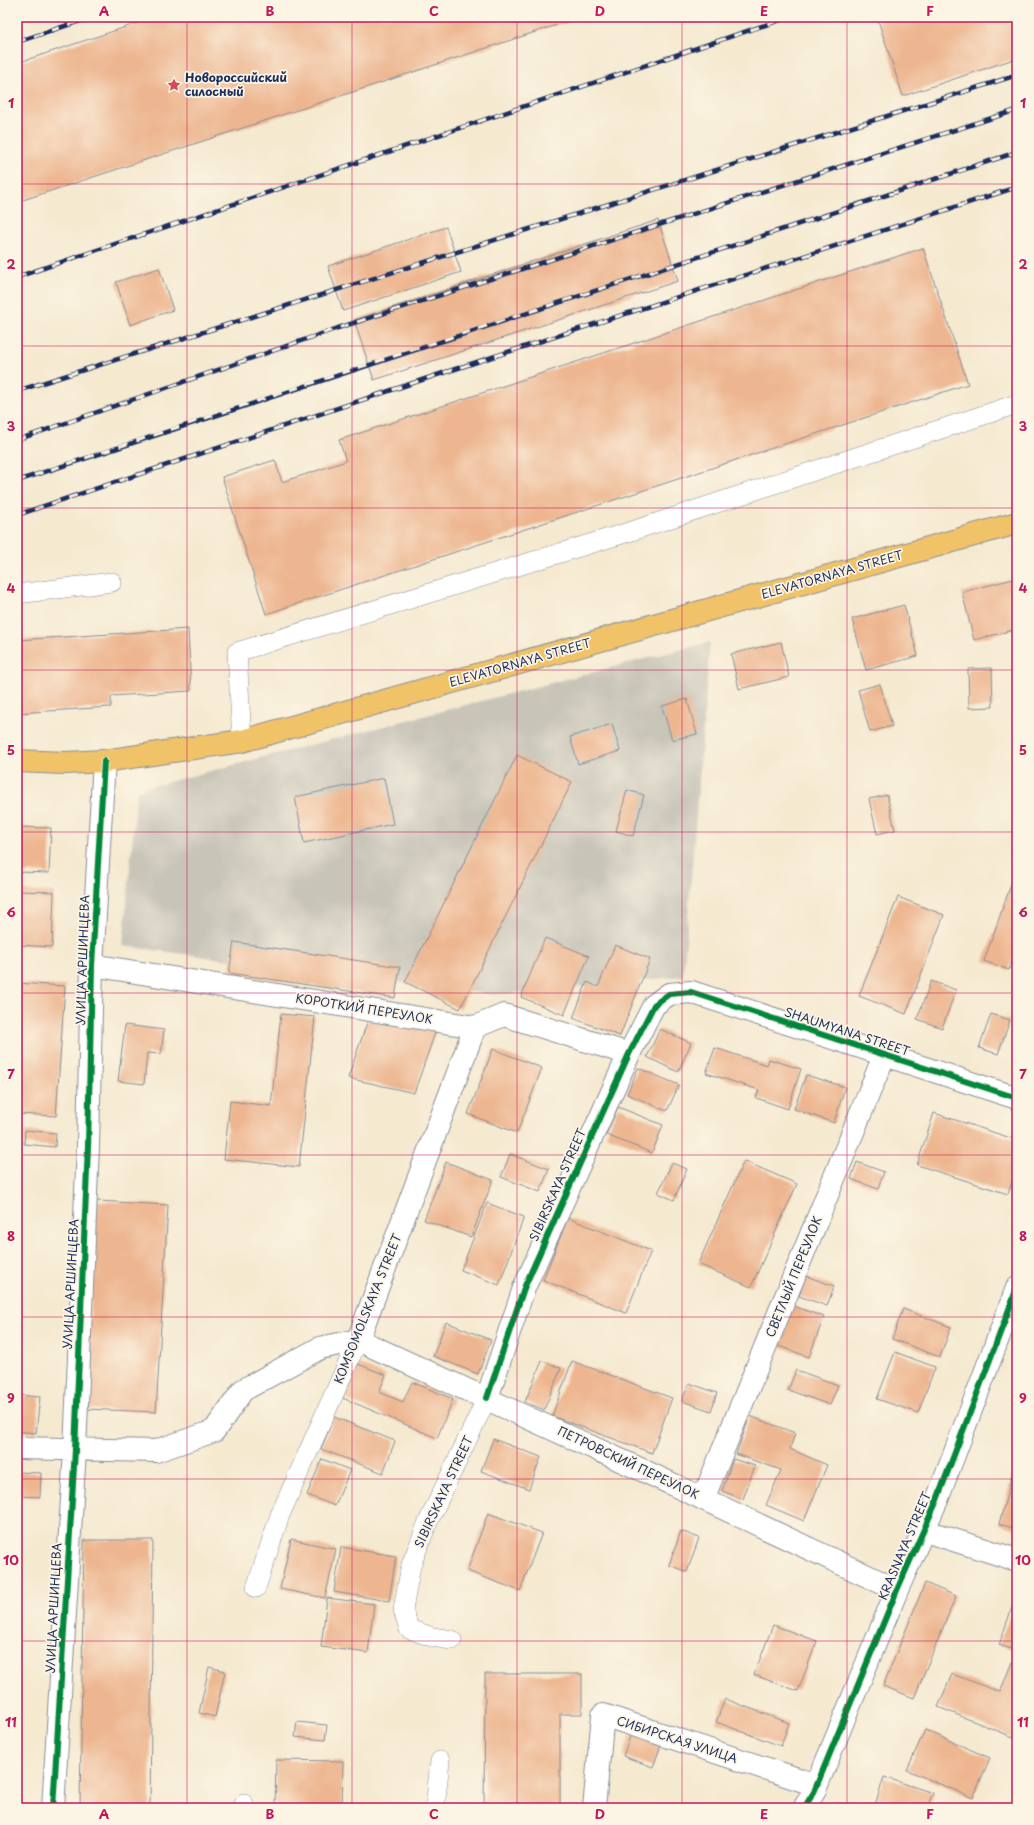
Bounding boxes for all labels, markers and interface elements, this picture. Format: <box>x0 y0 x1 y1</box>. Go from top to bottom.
text: A <box>99 1 109 20</box>
text: B <box>266 1 275 20</box>
text: C <box>429 1 439 20</box>
text: D <box>595 1 605 20</box>
text: E <box>760 1 768 20</box>
text: F <box>926 1 934 20</box>
place label: Новороссийский силосный <box>185 68 287 100</box>
place icon: Новороссийский силосный <box>166 77 182 93</box>
text: 1 <box>8 93 14 112</box>
text: 1 <box>1020 93 1026 112</box>
text: 2 <box>6 254 16 273</box>
text: 2 <box>1018 254 1028 273</box>
text: 3 <box>7 416 16 435</box>
text: 3 <box>1019 416 1028 435</box>
street label: ELEVATORNAYA STREET <box>759 545 905 603</box>
text: 4 <box>7 578 16 597</box>
text: 4 <box>1019 578 1028 597</box>
street label: ELEVATORNAYA STREET <box>447 633 593 691</box>
text: 5 <box>7 740 15 759</box>
text: 5 <box>1019 740 1027 759</box>
street label: УЛИЦА АРШИНЦЕВА <box>71 894 93 1025</box>
text: 6 <box>6 902 16 921</box>
text: 6 <box>1018 902 1028 921</box>
street label: КОРОТКИЙ ПЕРЕУЛОК <box>294 988 434 1028</box>
street label: SHAUMYANA STREET <box>782 1002 913 1060</box>
text: 7 <box>7 1064 15 1083</box>
text: 7 <box>1019 1064 1027 1083</box>
street label: SIBIRSKAYA STREET <box>524 1125 590 1244</box>
street label: СВЕТЛЫЙ ПЕРЕУЛОК <box>761 1213 826 1340</box>
street label: УЛИЦА АРШИНЦЕВА <box>58 1218 82 1349</box>
text: 8 <box>7 1226 15 1245</box>
text: 8 <box>1019 1226 1027 1245</box>
street label: KOMSOMOLSKAYA STREET <box>329 1230 406 1386</box>
text: 9 <box>7 1388 15 1407</box>
text: 9 <box>1019 1388 1027 1407</box>
street label: ПЕТРОВСКИЙ ПЕРЕУЛОК <box>555 1421 702 1503</box>
street label: SIBIRSKAYA STREET <box>409 1432 477 1551</box>
street label: KRASNAYA STREET <box>873 1488 935 1603</box>
street label: УЛИЦА АРШИНЦЕВА <box>41 1542 65 1673</box>
text: 10 <box>3 1550 19 1569</box>
text: 10 <box>1015 1550 1031 1569</box>
street label: СИБИРСКАЯ УЛИЦА <box>615 1711 740 1767</box>
text: 11 <box>5 1712 17 1731</box>
text: 11 <box>1017 1712 1029 1731</box>
text: A <box>99 1804 109 1823</box>
text: B <box>266 1804 275 1823</box>
text: C <box>429 1804 439 1823</box>
text: D <box>595 1804 605 1823</box>
text: E <box>760 1804 768 1823</box>
text: F <box>926 1804 934 1823</box>

